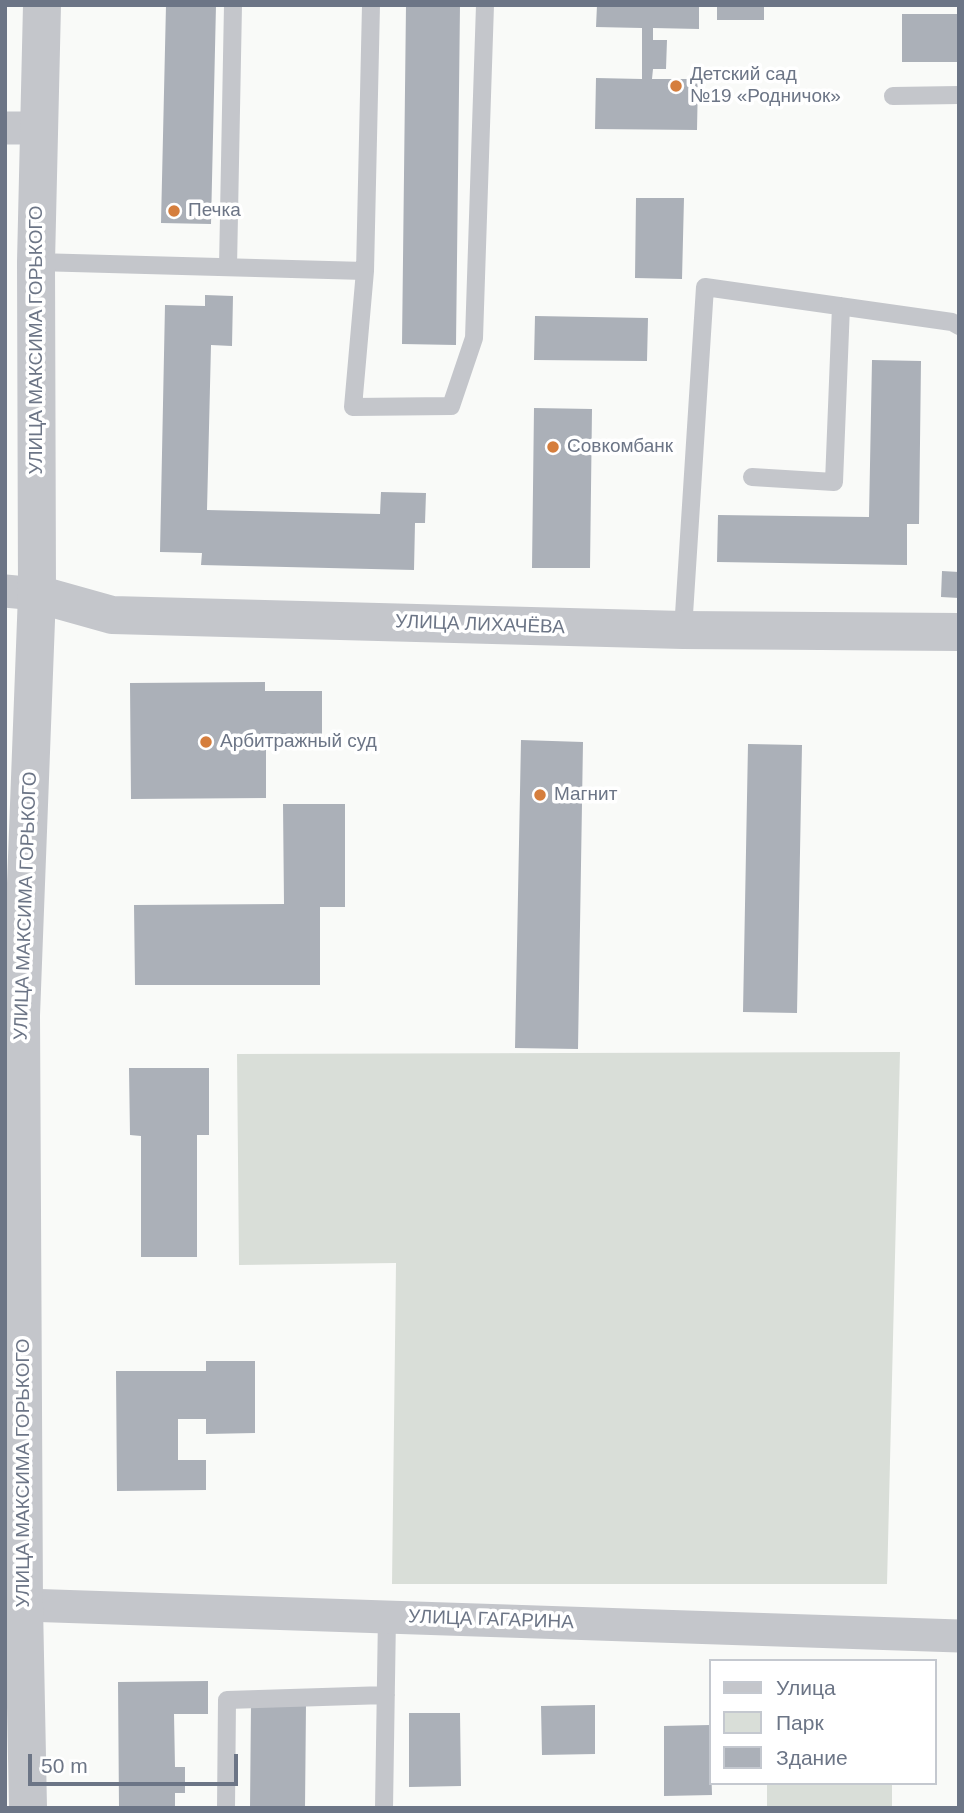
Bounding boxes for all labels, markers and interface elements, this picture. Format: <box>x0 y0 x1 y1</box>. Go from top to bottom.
place label: Детский сад №19 «Родничок» <box>690 64 841 108</box>
marker: Детский сад №19 «Родничок» <box>668 78 684 94</box>
place label: Печка <box>188 200 241 222</box>
marker: Печка <box>166 203 182 219</box>
street label: УЛИЦА МАКСИМА ГОРЬКОГО <box>26 206 48 474</box>
place label: Совкомбанк <box>567 436 673 458</box>
marker: Совкомбанк <box>545 439 561 455</box>
street label: УЛИЦА ЛИХАЧЁВА <box>395 611 565 639</box>
place label: Арбитражный суд <box>220 731 377 753</box>
marker: Арбитражный суд <box>198 734 214 750</box>
street label: УЛИЦА МАКСИМА ГОРЬКОГО <box>10 771 42 1041</box>
place label: Магнит <box>554 784 617 806</box>
marker: Магнит <box>532 787 548 803</box>
street label: УЛИЦА МАКСИМА ГОРЬКОГО <box>13 1339 35 1607</box>
street label: УЛИЦА ГАГАРИНА <box>408 1606 574 1634</box>
legend <box>708 1659 936 1785</box>
text: Улица <box>776 1676 836 1699</box>
text: Парк <box>776 1711 824 1734</box>
scale bar <box>32 1740 242 1784</box>
text: Здание <box>776 1746 848 1769</box>
text: 50 m <box>41 1754 88 1777</box>

